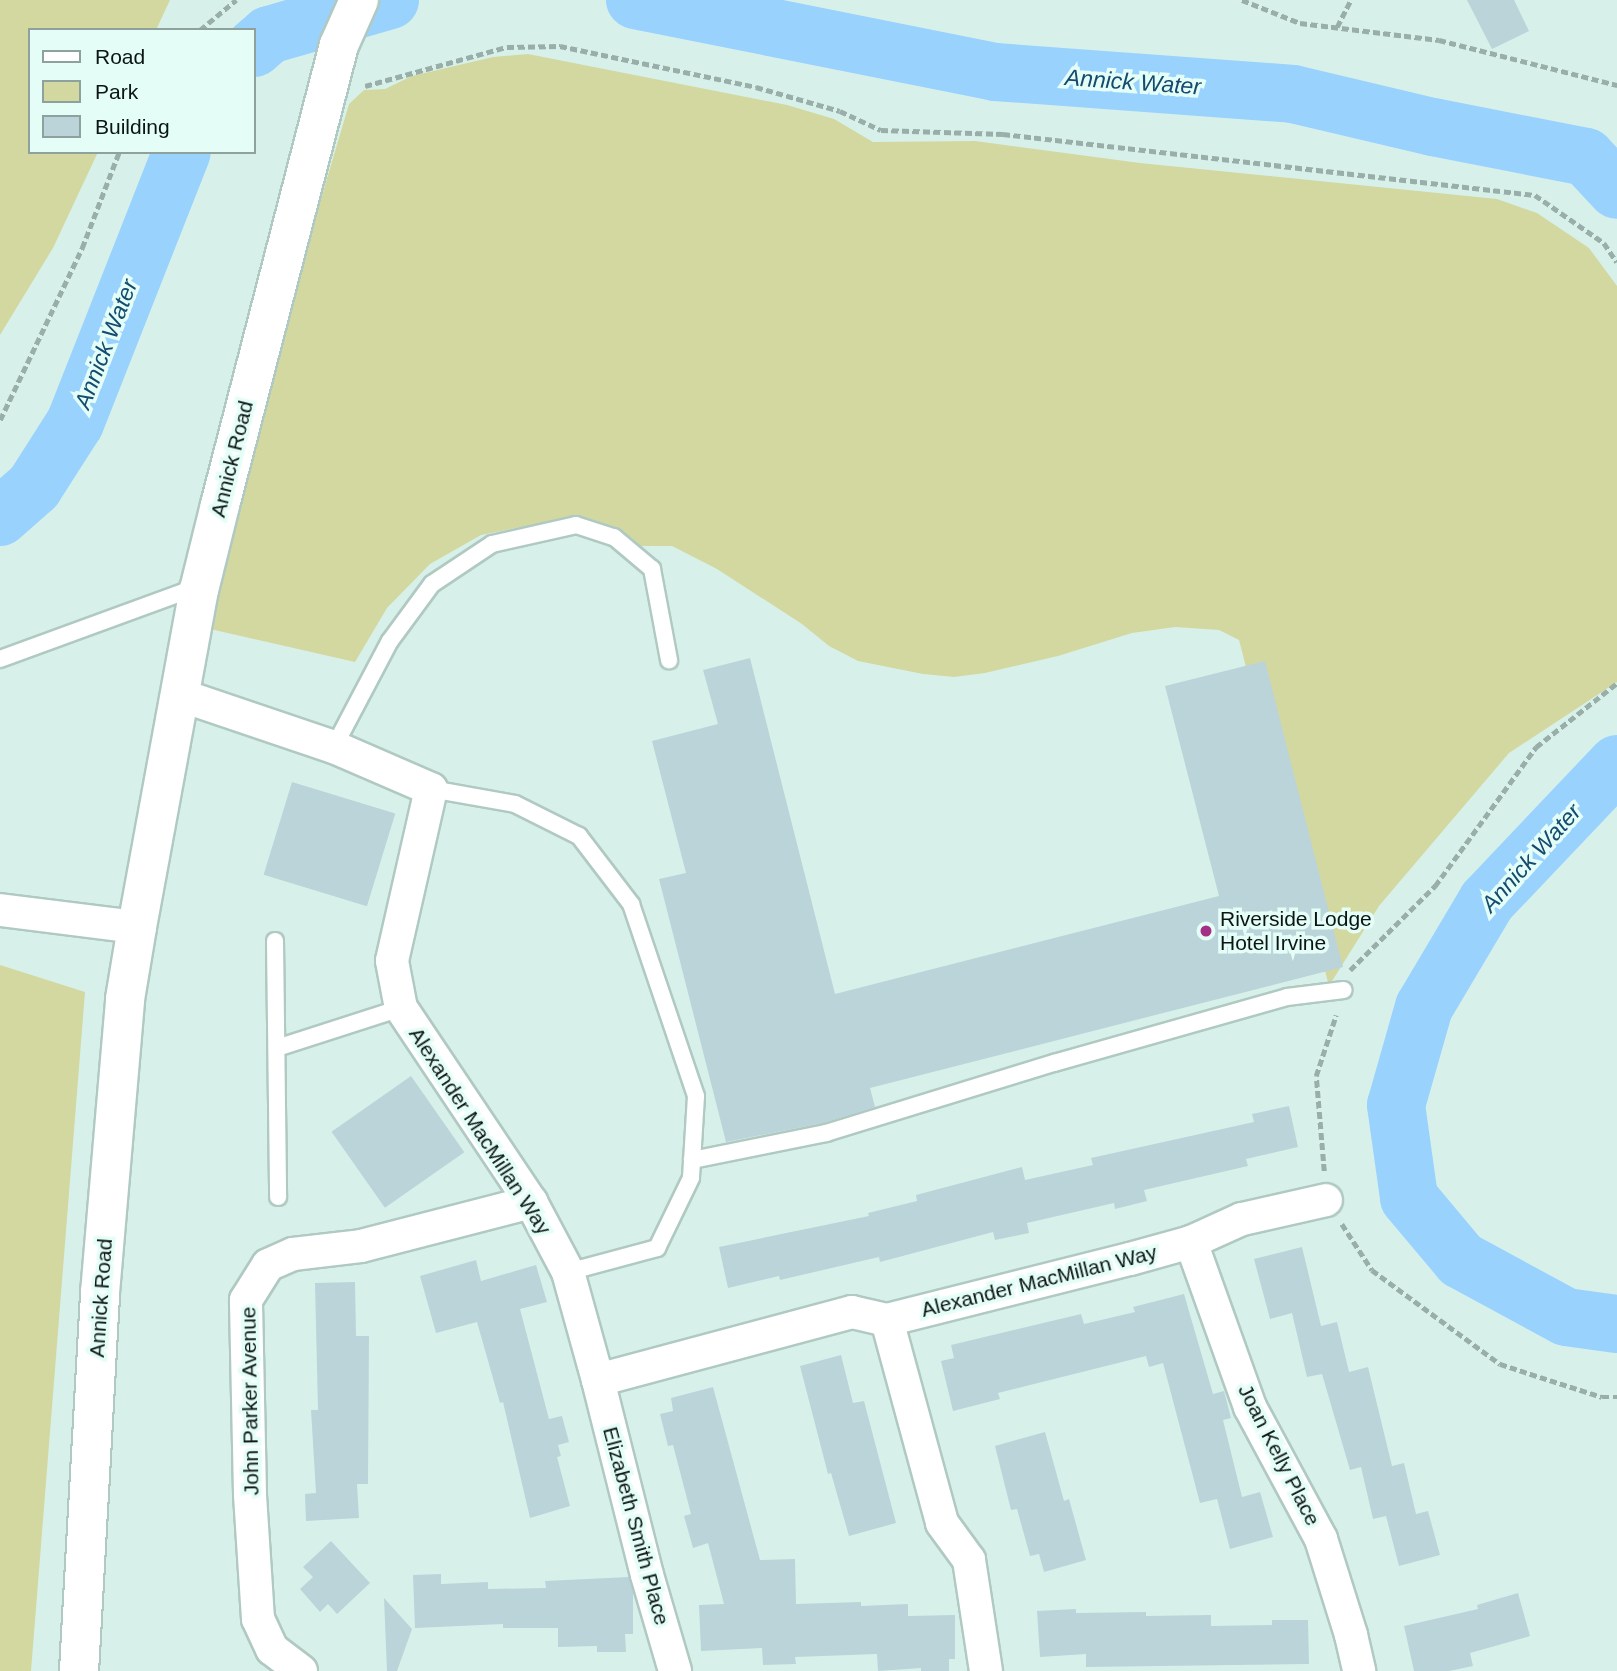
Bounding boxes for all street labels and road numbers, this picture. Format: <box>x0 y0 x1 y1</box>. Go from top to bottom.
street label: Annick Road <box>205 398 259 520</box>
street label: Alexander MacMillan Way <box>404 1023 556 1239</box>
street label: Annick Road <box>84 1238 118 1358</box>
street label: Alexander MacMillan Way <box>919 1240 1159 1322</box>
street label: John Parker Avenue <box>236 1306 264 1496</box>
street label: Joan Kelly Place <box>1233 1380 1325 1530</box>
street label: Elizabeth Smith Place <box>597 1424 675 1628</box>

